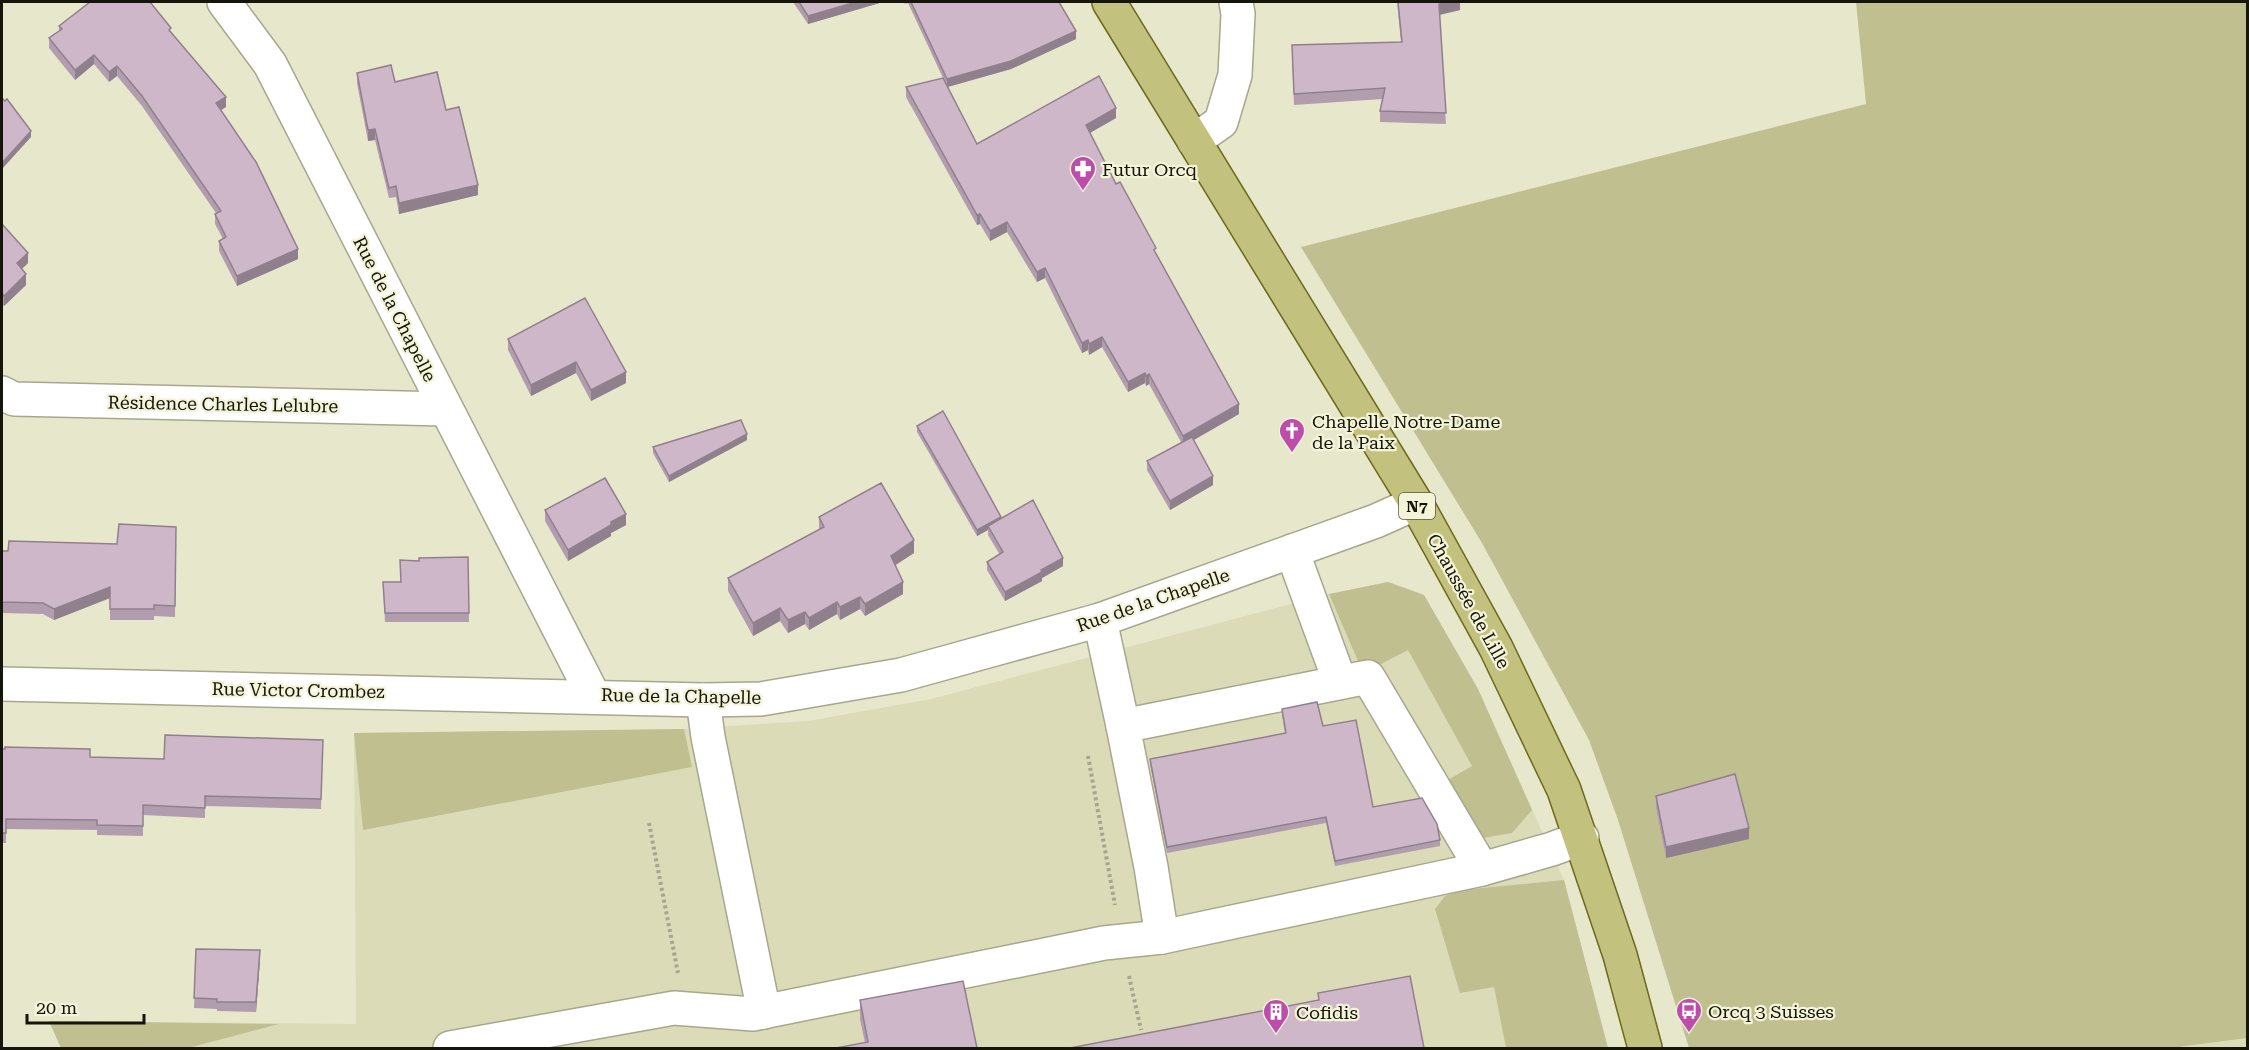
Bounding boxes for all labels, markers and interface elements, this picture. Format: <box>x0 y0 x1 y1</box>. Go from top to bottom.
pharmacy icon: Futur Orcq <box>1068 154 1098 192</box>
place label: Futur Orcq <box>1102 159 1198 180</box>
street label: Rue de la Chapelle <box>349 233 441 385</box>
street label: Résidence Charles Lelubre <box>108 391 339 417</box>
place label: Chapelle Notre-Dame de la Paix <box>1312 411 1500 453</box>
church icon: Chapelle Notre-Dame de la Paix <box>1277 416 1307 454</box>
road number: N7 <box>1399 493 1435 519</box>
street label: Chaussée de Lille <box>1423 530 1515 672</box>
street label: Rue de la Chapelle <box>1074 564 1232 636</box>
street label: Rue Victor Crombez <box>211 678 385 702</box>
street label: Rue de la Chapelle <box>601 684 762 708</box>
scale bar <box>27 987 144 1025</box>
bus stop icon: Orcq 3 Suisses <box>1674 996 1704 1034</box>
text: 20 m <box>36 997 77 1018</box>
building icon: Cofidis <box>1261 997 1291 1035</box>
place label: Orcq 3 Suisses <box>1708 1001 1834 1022</box>
place label: Cofidis <box>1296 1002 1358 1023</box>

